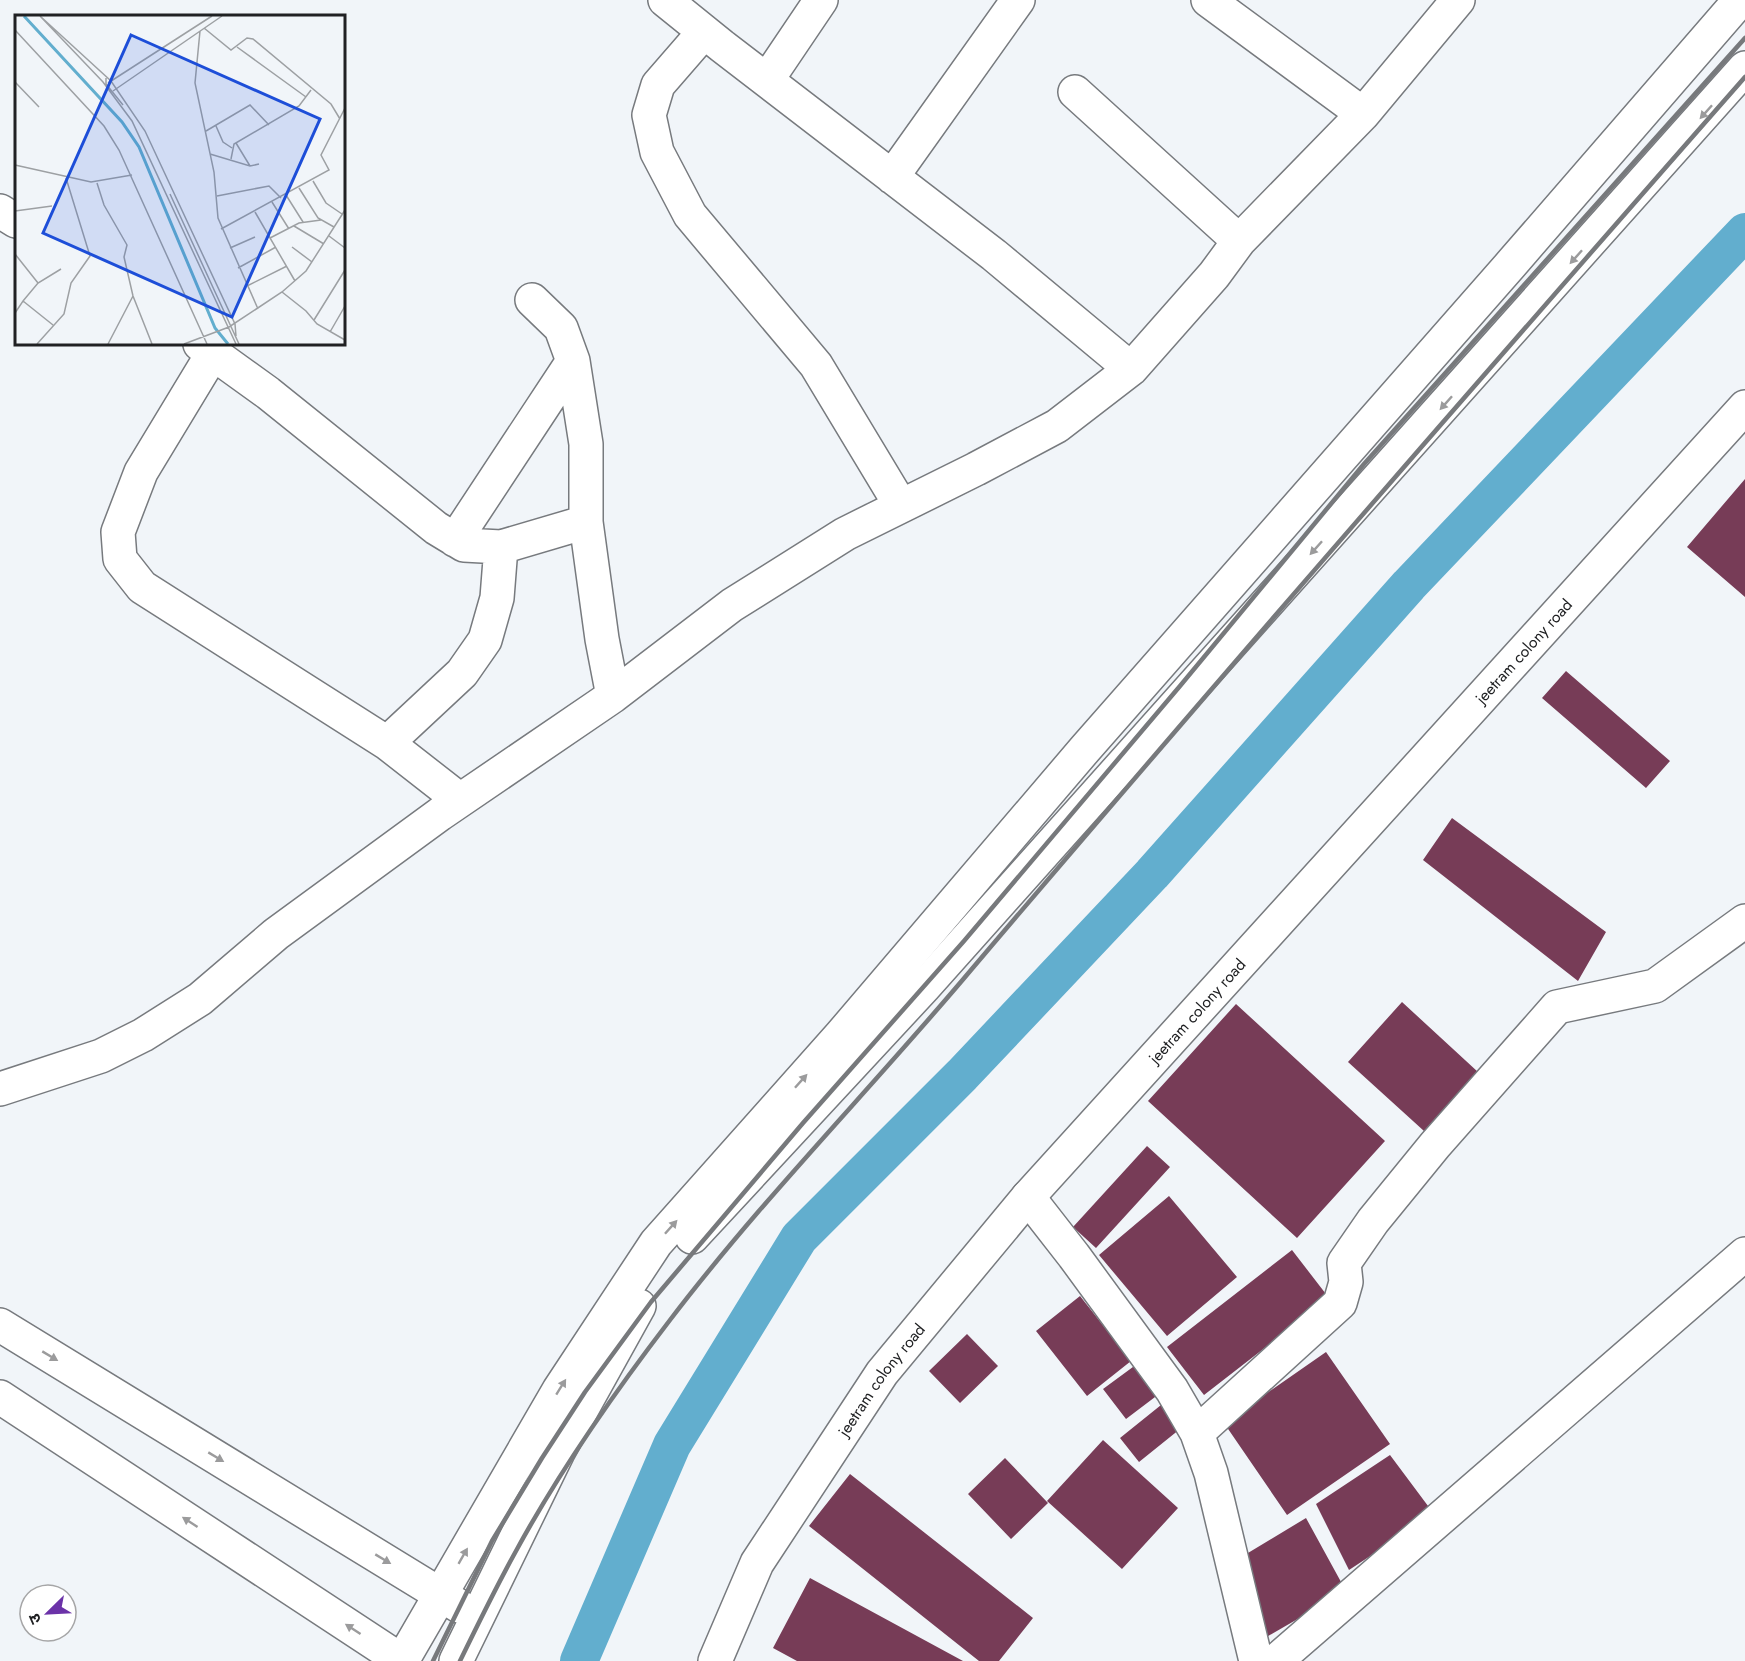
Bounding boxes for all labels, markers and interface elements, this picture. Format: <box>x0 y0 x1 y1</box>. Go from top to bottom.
inset map <box>15 15 345 345</box>
one-way arrow <box>1700 104 1713 119</box>
one-way arrow <box>1569 250 1583 265</box>
one-way arrow <box>1440 395 1453 410</box>
one-way arrow <box>1309 541 1323 556</box>
street label: jeetram colony road <box>1469 594 1578 710</box>
street label: jeetram colony road <box>1143 954 1251 1070</box>
one-way arrow <box>794 1074 807 1089</box>
one-way arrow <box>664 1220 677 1235</box>
street label: jeetram colony road <box>832 1319 930 1442</box>
one-way arrow <box>42 1350 58 1361</box>
one-way arrow <box>556 1379 567 1396</box>
one-way arrow <box>208 1452 224 1463</box>
one-way arrow <box>182 1516 198 1527</box>
one-way arrow <box>458 1547 468 1564</box>
one-way arrow <box>374 1554 391 1565</box>
north arrow <box>18 1583 78 1643</box>
text: उ <box>22 1609 47 1628</box>
one-way arrow <box>345 1624 361 1635</box>

